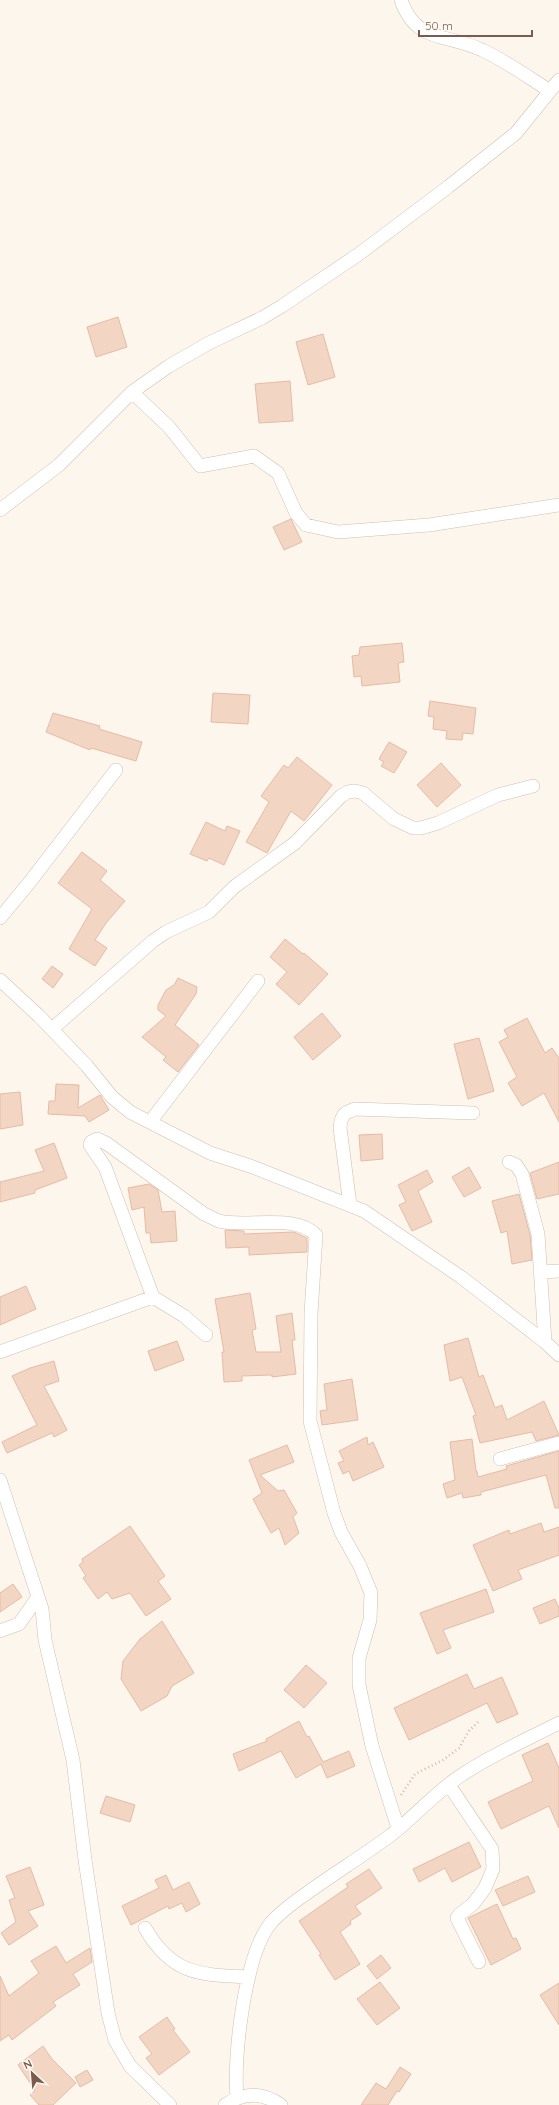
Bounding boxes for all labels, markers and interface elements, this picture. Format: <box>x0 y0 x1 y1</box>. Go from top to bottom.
scale bar <box>419 12 532 38</box>
text: 50 m <box>425 18 453 33</box>
north arrow <box>12 2053 52 2093</box>
text: N <box>21 2056 34 2072</box>

